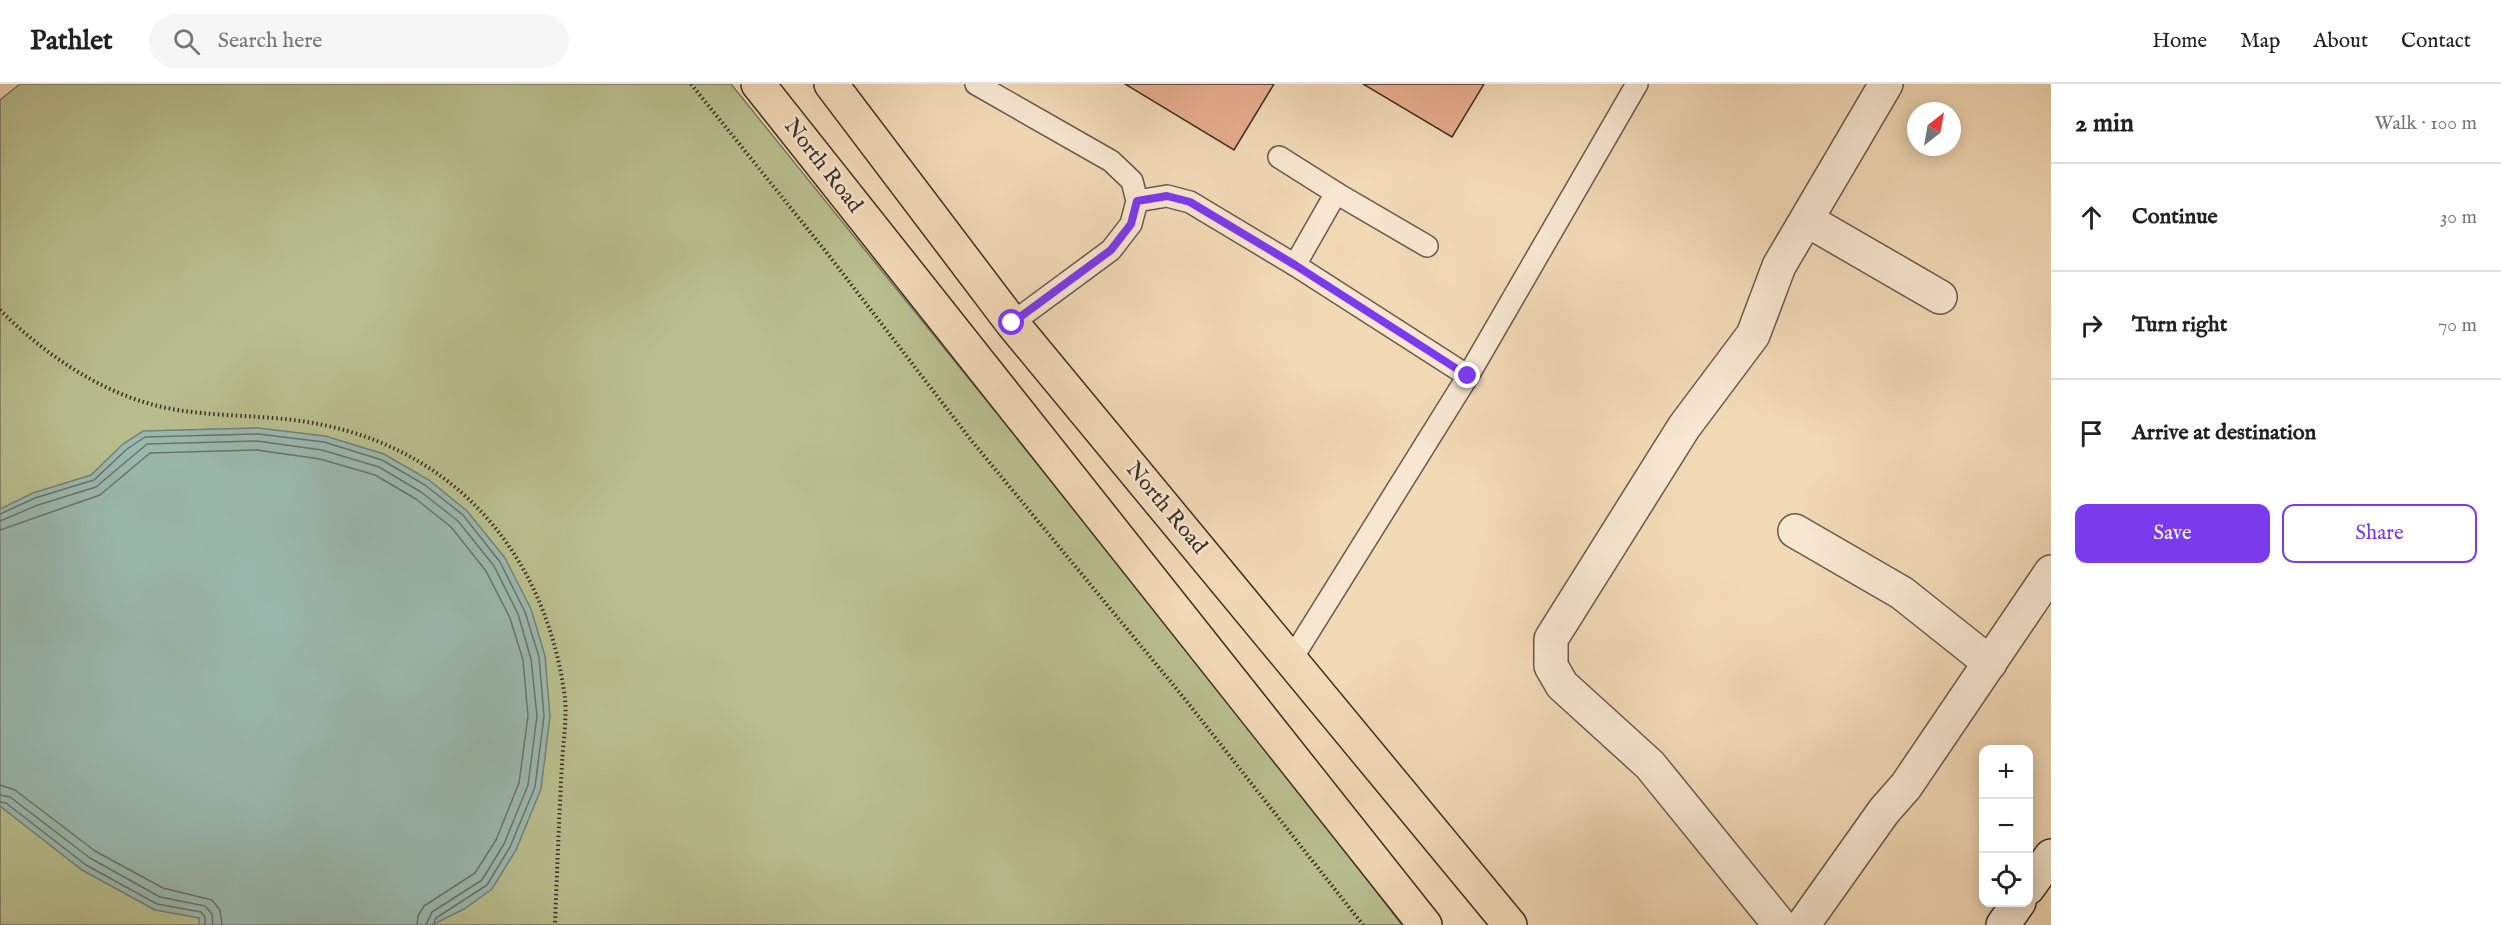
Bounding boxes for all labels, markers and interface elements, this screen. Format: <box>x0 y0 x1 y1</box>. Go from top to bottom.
search box <box>149 14 569 68</box>
text: Pathlet <box>30 24 113 59</box>
icon: search <box>170 25 203 58</box>
text: Search here <box>218 27 322 55</box>
text: Home <box>2152 28 2207 55</box>
text: Map <box>2240 28 2280 55</box>
text: About <box>2313 28 2368 55</box>
text: Contact <box>2401 28 2471 55</box>
north arrow <box>1907 102 1961 156</box>
text: 2 min <box>2075 107 2134 140</box>
text: Walk · 100 m <box>2374 111 2477 136</box>
street label: North Road <box>777 113 869 219</box>
icon: ahead <box>2075 201 2108 234</box>
text: Continue <box>2132 203 2218 231</box>
text: 30 m <box>2440 205 2477 230</box>
route start <box>998 309 1024 335</box>
icon: right <box>2075 309 2108 342</box>
text: Turn right <box>2132 311 2227 339</box>
text: 70 m <box>2438 313 2477 338</box>
route end <box>1454 362 1480 388</box>
icon: arrive <box>2075 417 2108 450</box>
text: Arrive at destination <box>2132 419 2316 447</box>
street label: North Road <box>1119 456 1213 560</box>
button: Save <box>2075 504 2270 563</box>
button: Share <box>2282 504 2477 563</box>
map controls <box>1979 745 2033 907</box>
button: + <box>1979 745 2033 799</box>
button: − <box>1979 799 2033 853</box>
button: locate <box>1979 853 2033 907</box>

